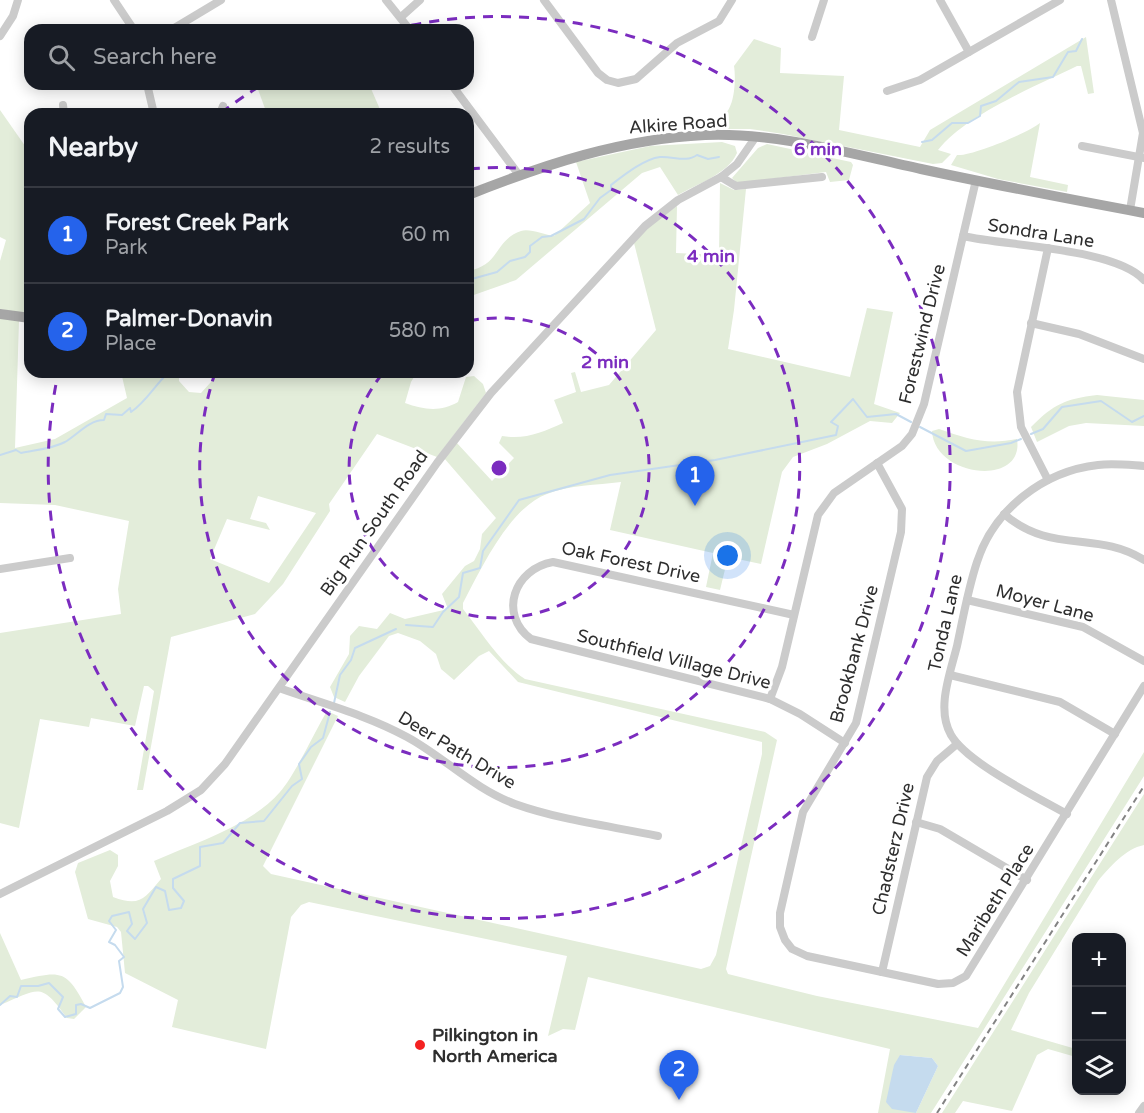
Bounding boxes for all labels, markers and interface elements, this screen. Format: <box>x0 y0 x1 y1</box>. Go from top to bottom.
search box <box>24 24 474 90</box>
icon: search <box>45 41 78 74</box>
text: Search here <box>93 44 217 70</box>
street label: Alkire Road <box>628 110 728 138</box>
text: Nearby <box>48 132 138 163</box>
text: 2 results <box>370 135 450 159</box>
text: 6 min <box>794 138 842 160</box>
text: Forest Creek Park <box>105 210 289 236</box>
street label: Sondra Lane <box>986 214 1096 252</box>
text: 1 <box>61 223 74 247</box>
text: 60 m <box>401 223 450 247</box>
text: Park <box>105 236 148 260</box>
text: 4 min <box>687 245 735 267</box>
street label: Forestwind Drive <box>894 262 950 406</box>
text: Palmer-Donavin <box>105 306 273 332</box>
text: 2 <box>61 319 74 343</box>
text: 580 m <box>389 319 450 343</box>
text: Place <box>105 332 156 356</box>
text: 2 min <box>581 351 629 373</box>
street label: Big Run South Road <box>315 446 433 600</box>
pin: 1 <box>676 456 714 506</box>
centre of rings <box>489 458 509 478</box>
street label: Oak Forest Drive <box>560 537 702 587</box>
your location <box>713 541 742 570</box>
street label: Tonda Lane <box>923 572 967 674</box>
street label: Moyer Lane <box>993 579 1097 627</box>
street label: Brookbank Drive <box>825 583 883 725</box>
street label: Southfield Village Drive <box>575 624 773 694</box>
street label: Deer Path Drive <box>394 706 520 794</box>
street label: Chadsterz Drive <box>867 781 919 917</box>
street label: Maribeth Place <box>951 839 1039 961</box>
map controls <box>1072 933 1126 1095</box>
button: + <box>1072 933 1126 987</box>
button: − <box>1072 987 1126 1041</box>
place label: Pilkington in North America <box>432 1024 558 1067</box>
marker: Pilkington in North America <box>413 1038 427 1052</box>
button: layers <box>1072 1041 1126 1095</box>
pin: 2 <box>660 1050 698 1100</box>

